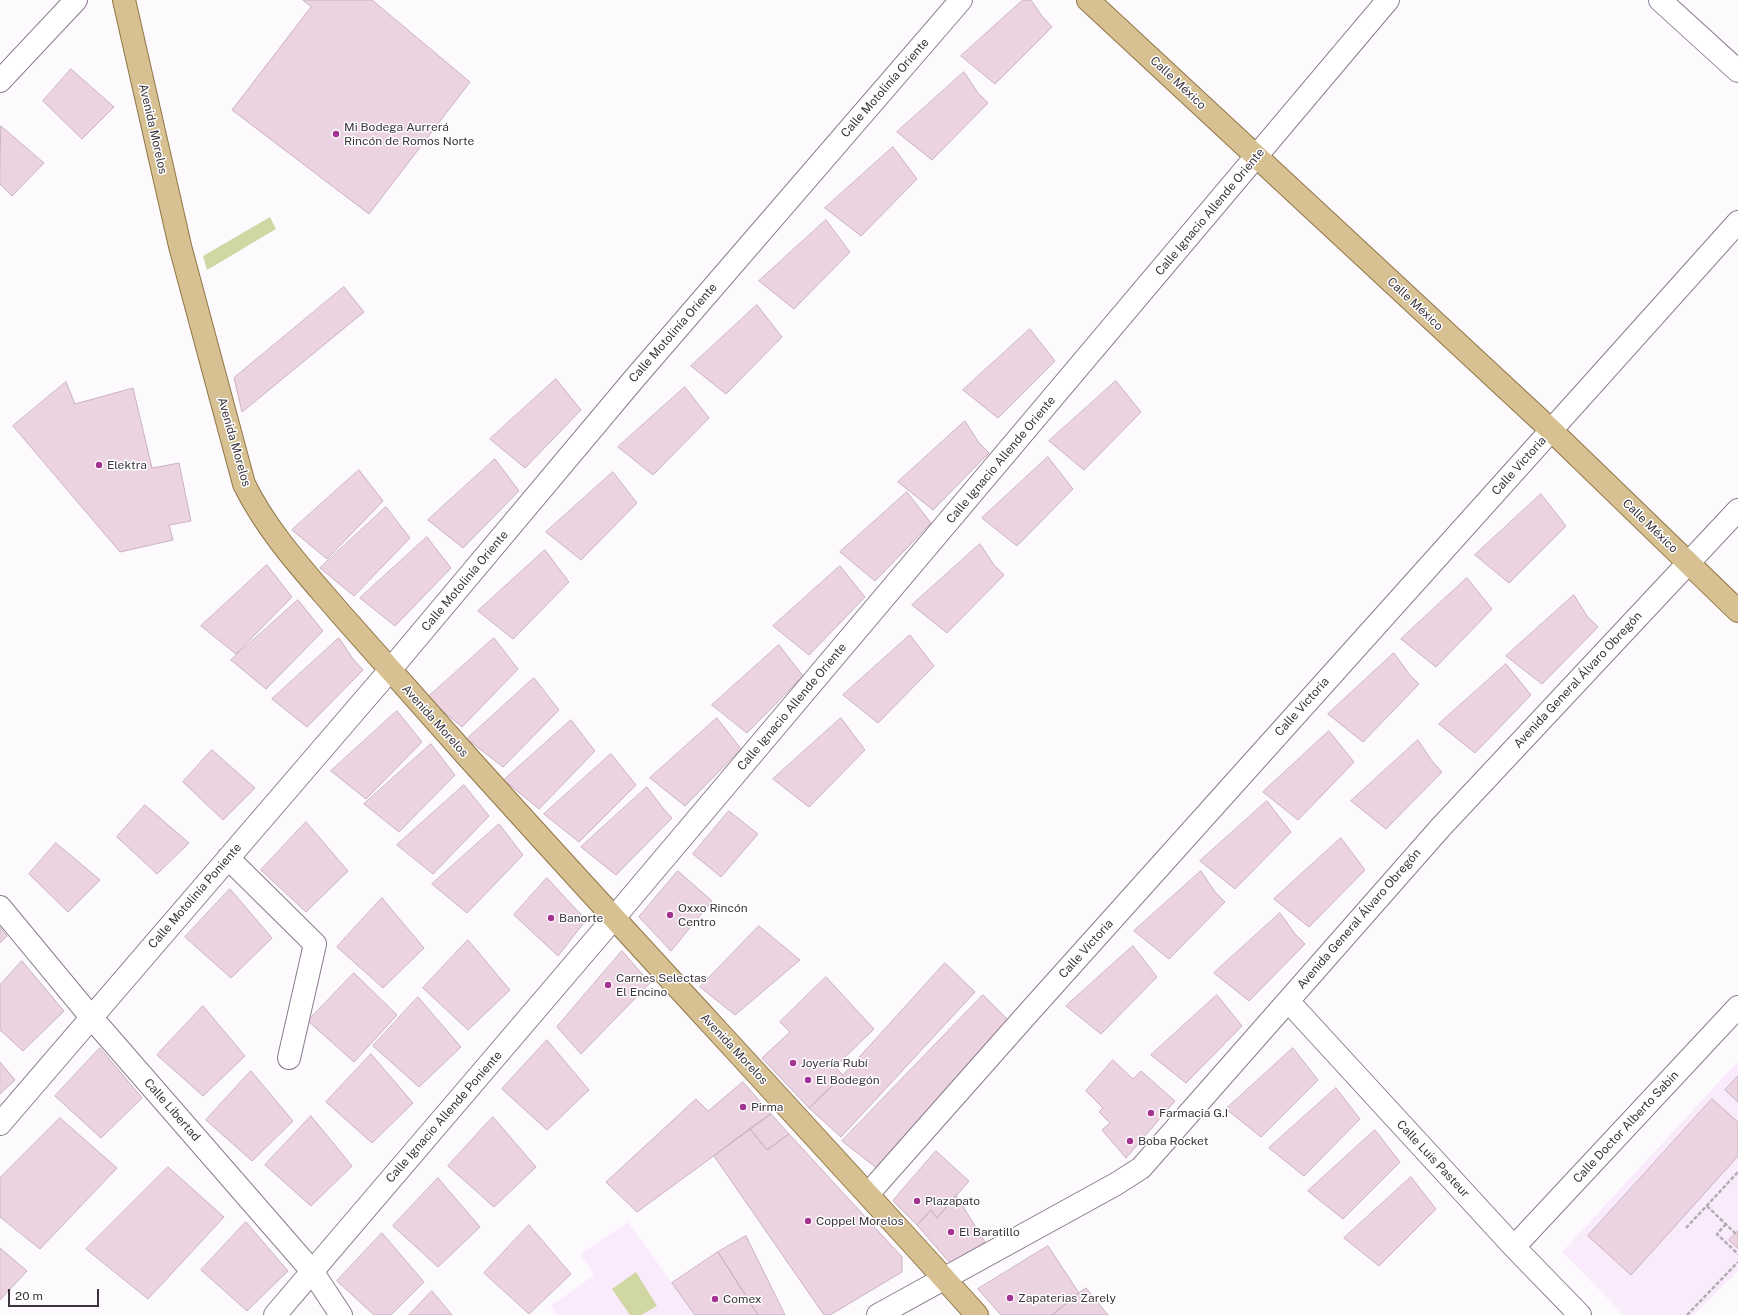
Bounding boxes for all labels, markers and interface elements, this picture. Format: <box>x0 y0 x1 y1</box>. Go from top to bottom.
street label: Calle Motolinía Oriente <box>838 35 932 141</box>
street label: Calle México <box>1147 53 1209 113</box>
street label: Avenida Morelos <box>136 83 170 175</box>
place label: Mi Bodega Aurrerá Rincón de Romos Norte <box>344 120 474 148</box>
marker: Mi Bodega Aurrerá Rincón de Romos Norte <box>331 129 341 139</box>
street label: Calle Ignacio Allende Oriente <box>1152 145 1268 279</box>
street label: Calle México <box>1384 274 1446 334</box>
street label: Calle Motolinía Oriente <box>626 280 720 386</box>
street label: Calle Ignacio Allende Oriente <box>943 393 1059 527</box>
street label: Avenida Morelos <box>214 396 254 488</box>
street label: Calle Victoria <box>1489 434 1549 498</box>
place label: Elektra <box>107 458 147 472</box>
marker: Elektra <box>94 460 104 470</box>
street label: Calle México <box>1619 496 1681 556</box>
street label: Calle Motolinía Oriente <box>419 528 511 634</box>
street label: Avenida General Álvaro Obregón <box>1511 609 1645 751</box>
street label: Calle Ignacio Allende Oriente <box>734 640 850 774</box>
street label: Calle Victoria <box>1272 675 1332 739</box>
street label: Avenida Morelos <box>399 682 471 760</box>
street label: Calle Motolinía Poniente <box>145 840 245 952</box>
street label: Avenida General Álvaro Obregón <box>1294 846 1424 992</box>
place label: Oxxo Rincón Centro <box>678 901 748 929</box>
marker: Oxxo Rincón Centro <box>665 910 675 920</box>
place label: Banorte <box>559 911 603 925</box>
marker: Banorte <box>546 913 556 923</box>
street label: Calle Victoria <box>1056 917 1116 981</box>
place label: Carnes Selectas El Encino <box>616 971 707 999</box>
marker: Carnes Selectas El Encino <box>603 980 613 990</box>
street label: Avenida Morelos <box>697 1010 771 1088</box>
street label: Calle Ignacio Allende Poniente <box>383 1048 505 1186</box>
place label: Joyería Rubí <box>801 1056 868 1070</box>
marker: Joyería Rubí <box>788 1058 798 1068</box>
street label: Calle Doctor Alberto Sabin <box>1570 1068 1682 1186</box>
place label: El Bodegón <box>816 1073 880 1087</box>
marker: El Bodegón <box>803 1075 813 1085</box>
street label: Calle Libertad <box>141 1076 203 1144</box>
place label: Pirma <box>751 1100 783 1114</box>
marker: Pirma <box>738 1102 748 1112</box>
place label: Farmacia G.I <box>1159 1106 1228 1120</box>
marker: Farmacia G.I <box>1146 1108 1156 1118</box>
street label: Calle Luis Pasteur <box>1394 1117 1472 1201</box>
place label: Boba Rocket <box>1138 1134 1208 1148</box>
marker: Boba Rocket <box>1125 1136 1135 1146</box>
place label: Plazapato <box>925 1194 980 1208</box>
marker: Plazapato <box>912 1196 922 1206</box>
place label: Coppel Morelos <box>816 1214 904 1228</box>
marker: Coppel Morelos <box>803 1216 813 1226</box>
place label: El Baratillo <box>959 1225 1020 1239</box>
marker: El Baratillo <box>946 1227 956 1237</box>
scale bar <box>10 1281 101 1307</box>
text: 20 m <box>15 1289 43 1303</box>
place label: Zapaterias Zarely <box>1018 1291 1116 1305</box>
place label: Comex <box>723 1292 762 1306</box>
marker: Zapaterias Zarely <box>1005 1293 1015 1303</box>
marker: Comex <box>710 1294 720 1304</box>

